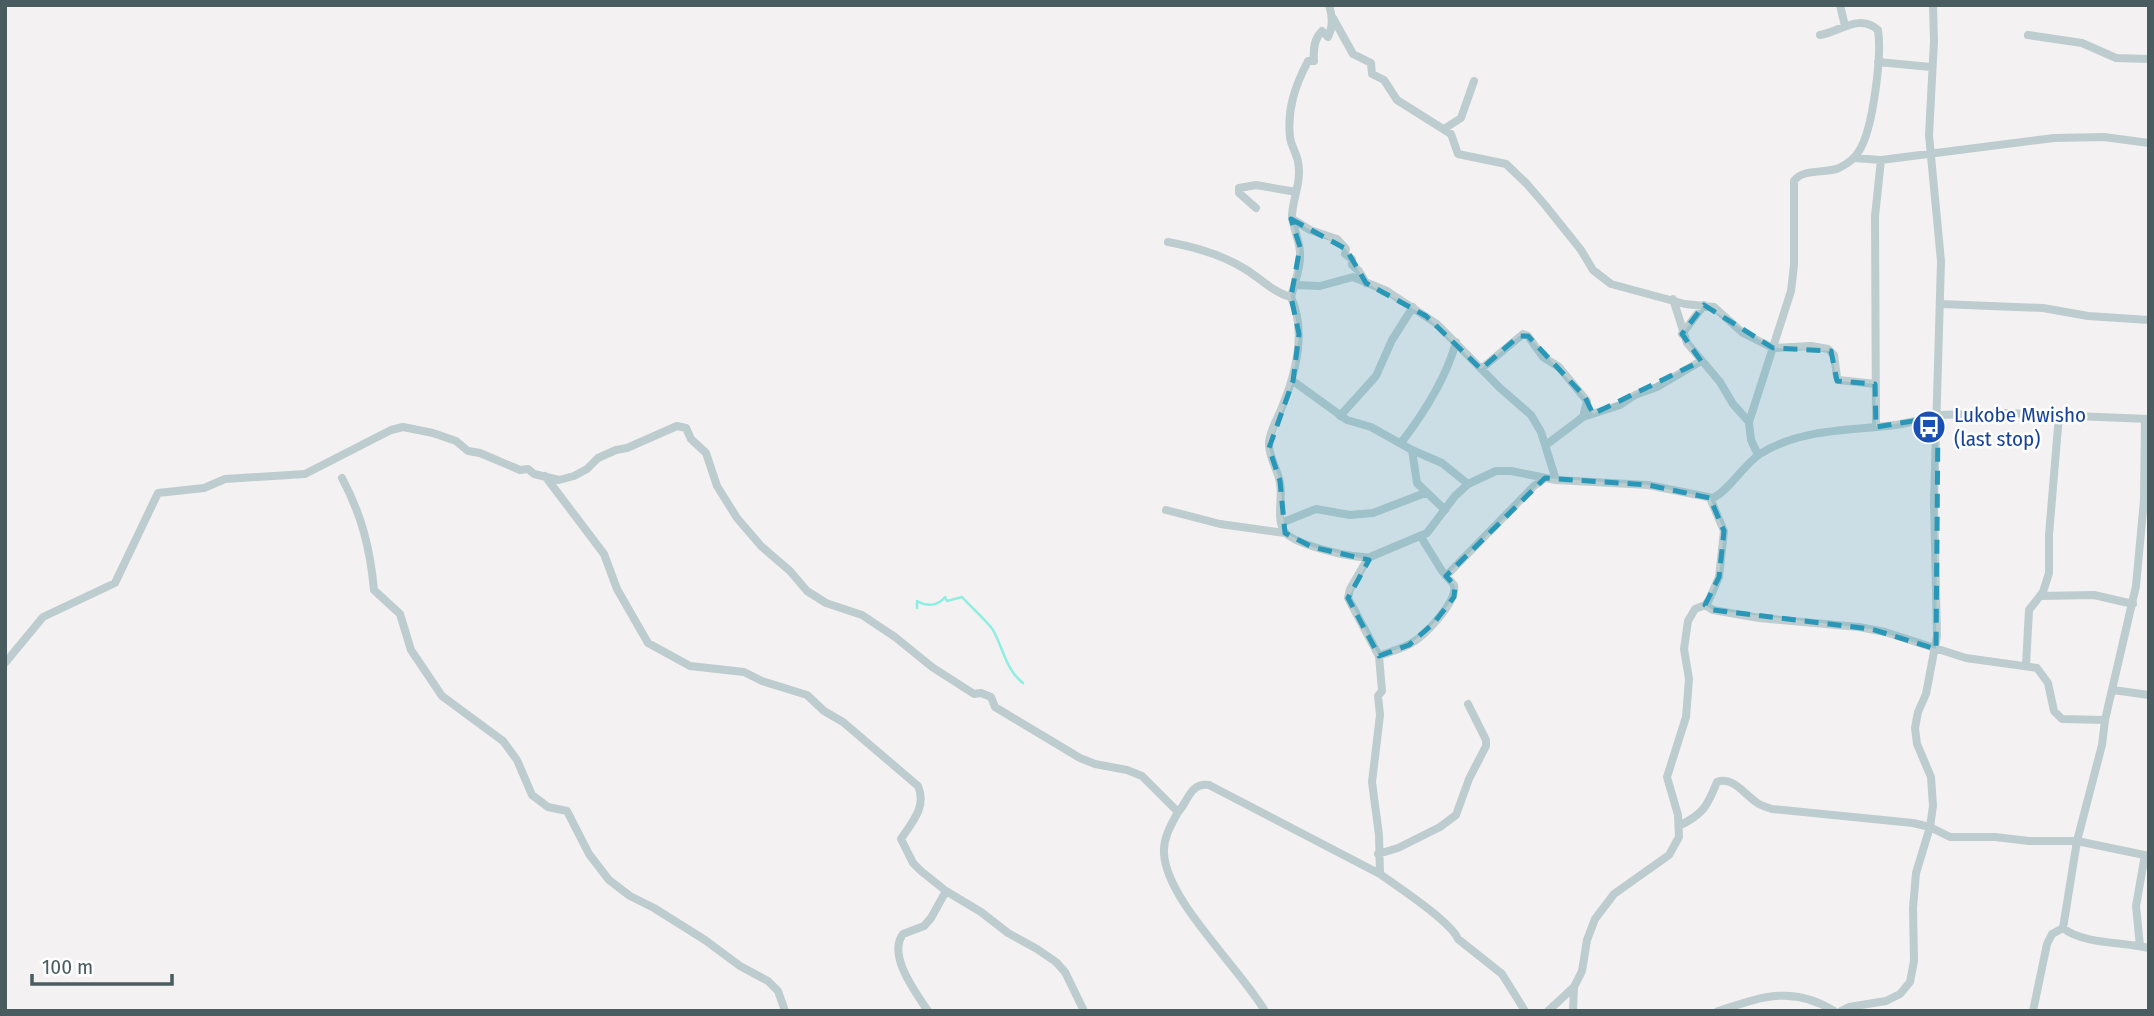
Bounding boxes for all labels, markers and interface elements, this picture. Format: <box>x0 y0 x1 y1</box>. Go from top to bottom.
place label: Lukobe Mwisho (last stop) <box>1954 402 2086 452</box>
bus stop icon: Lukobe Mwisho (last stop) <box>1910 408 1948 446</box>
scale bar <box>32 942 172 986</box>
text: 100 m <box>42 954 93 980</box>

